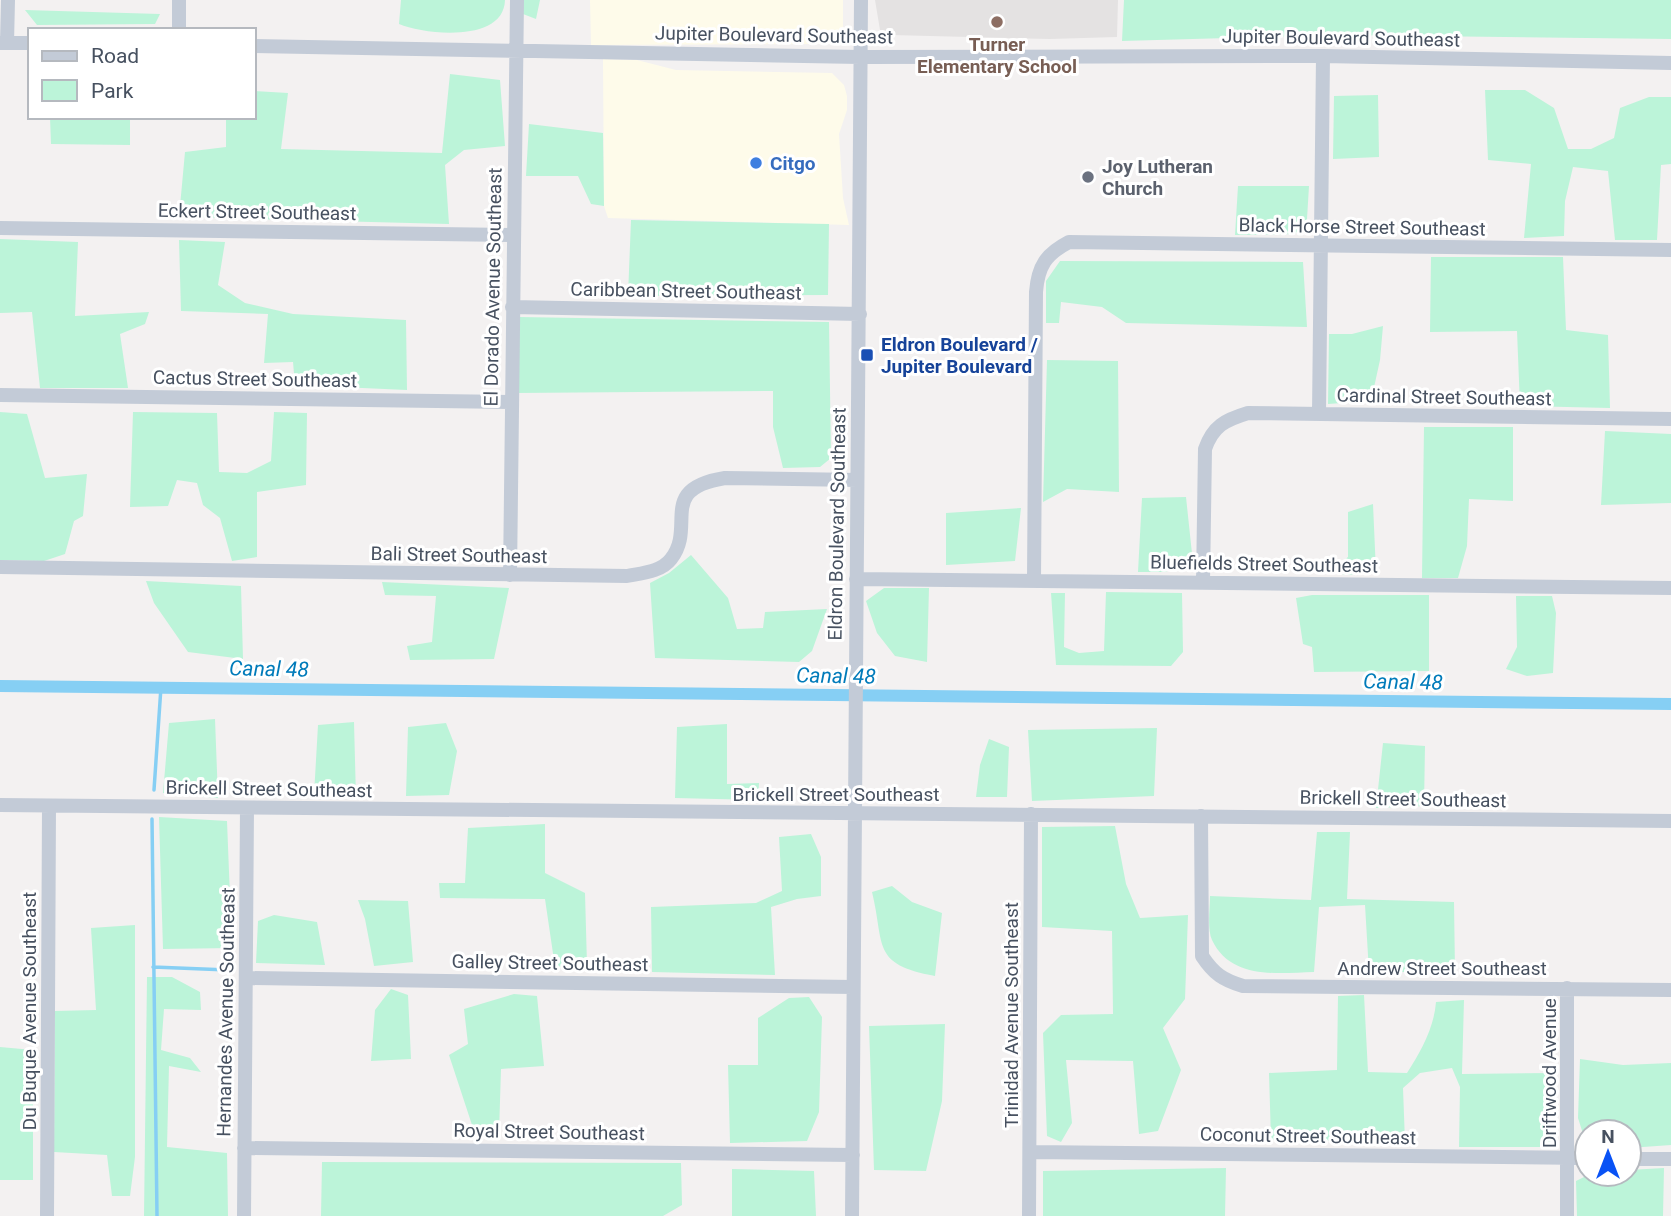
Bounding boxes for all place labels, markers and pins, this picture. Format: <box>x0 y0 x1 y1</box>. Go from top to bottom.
marker: Turner Elementary School <box>989 14 1005 30</box>
place label: Turner Elementary School <box>917 33 1077 78</box>
place label: Citgo <box>770 152 816 175</box>
marker: Citgo <box>748 155 764 171</box>
place label: Joy Lutheran Church <box>1102 155 1213 200</box>
marker: Joy Lutheran Church <box>1080 169 1096 185</box>
place label: Eldron Boulevard / Jupiter Boulevard <box>881 333 1038 378</box>
marker: Eldron Boulevard / Jupiter Boulevard <box>859 347 875 363</box>

